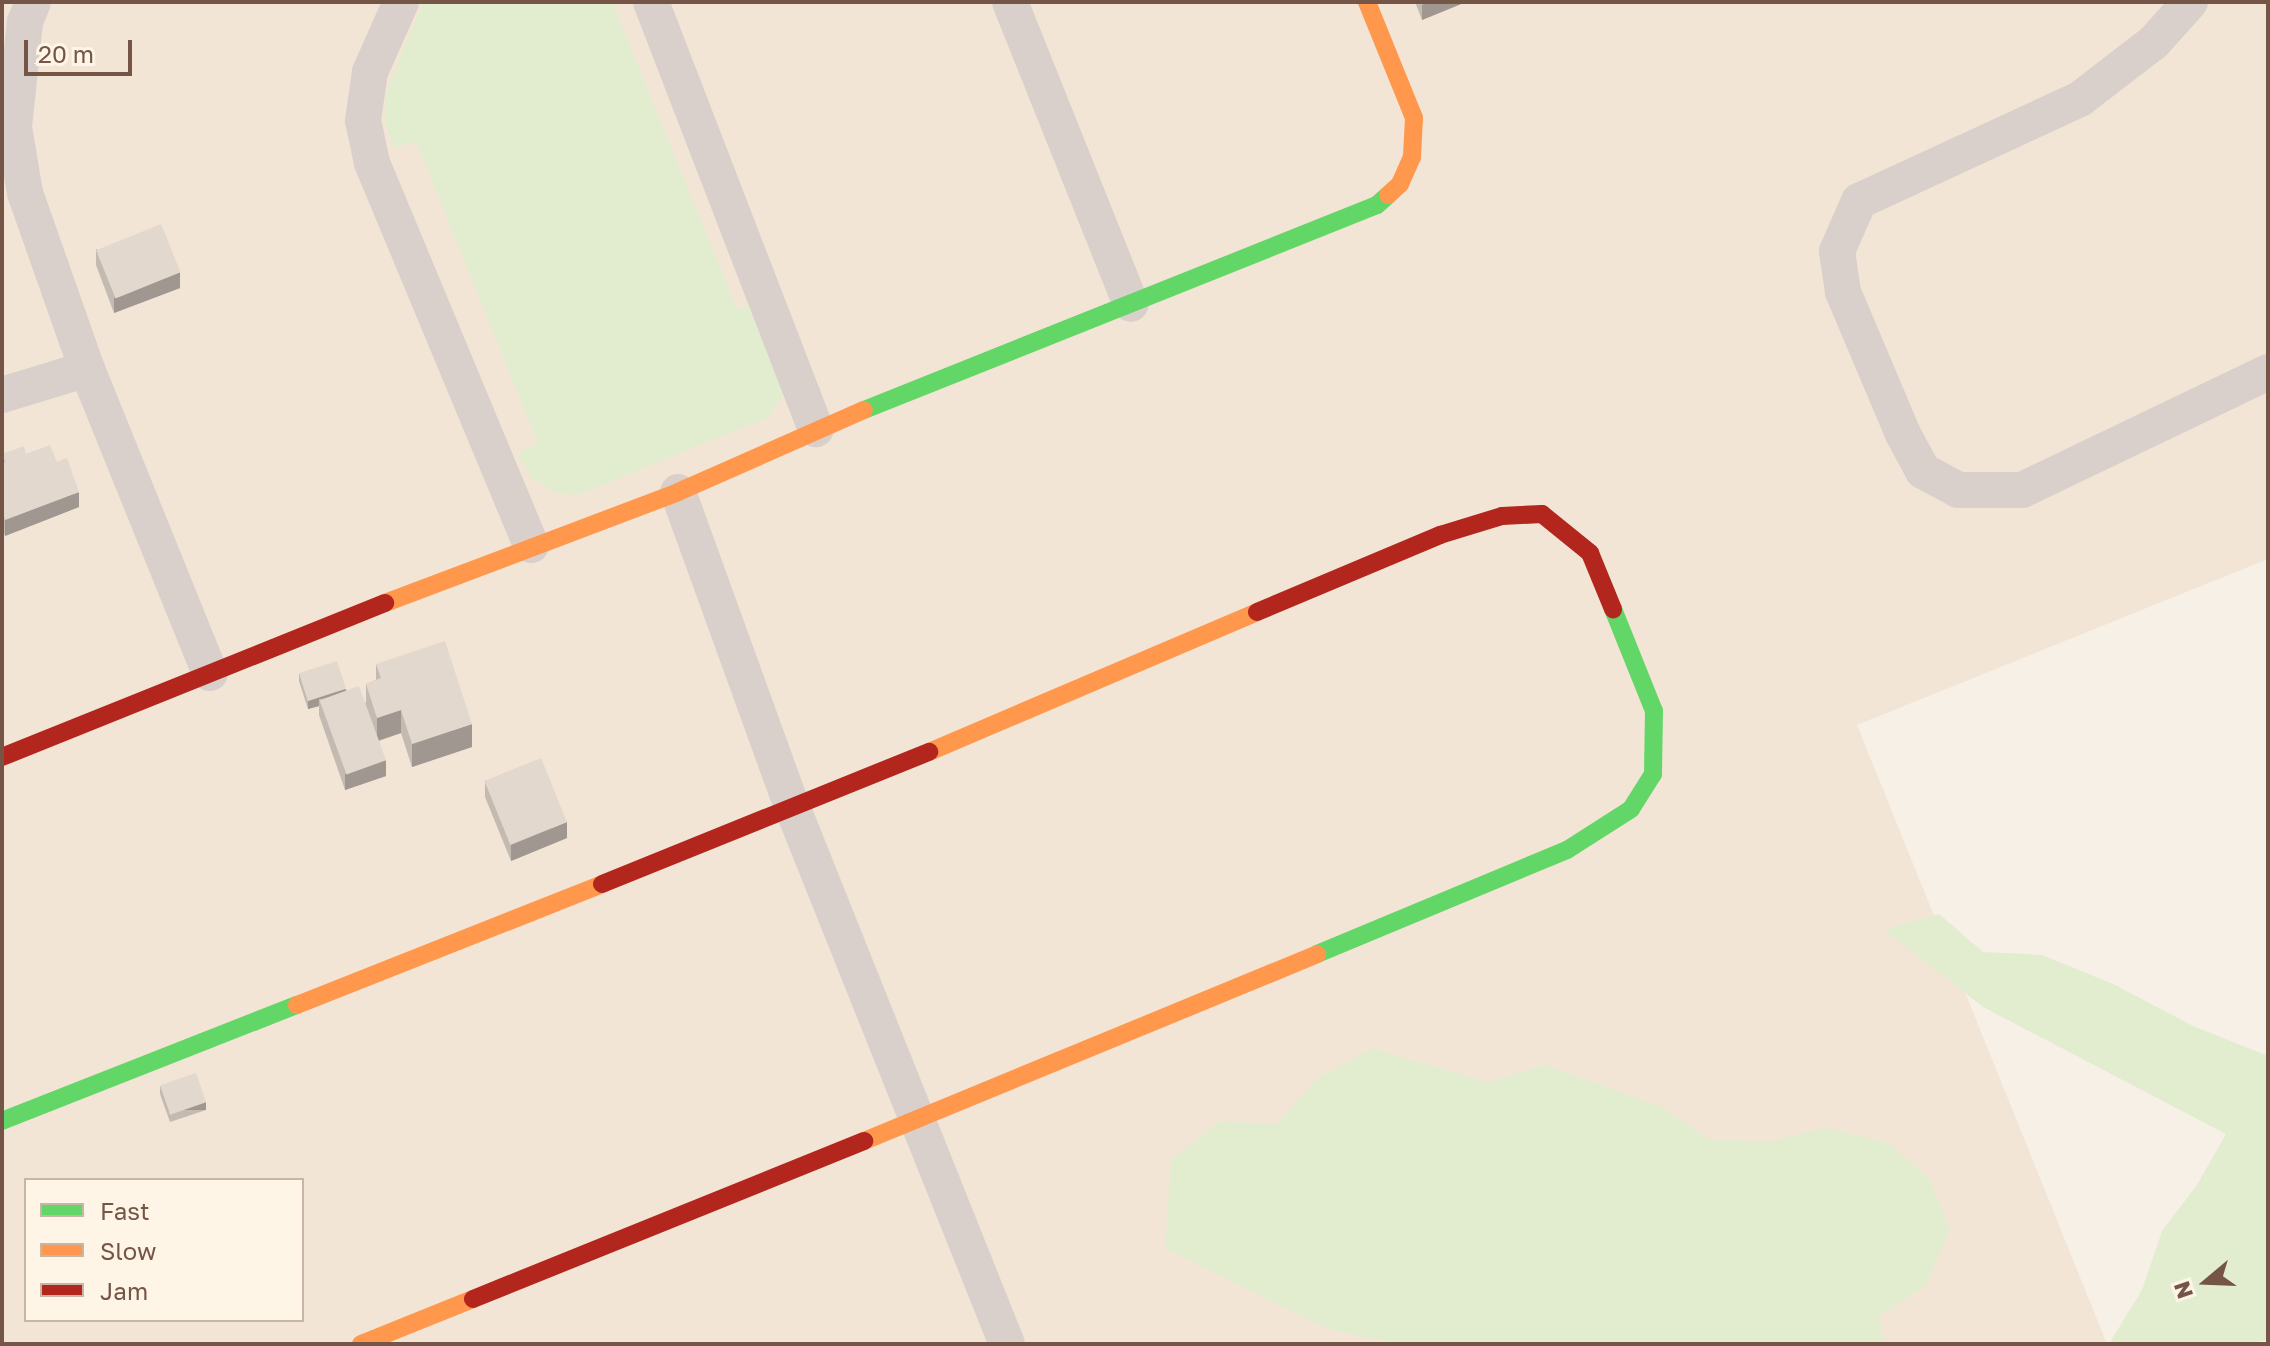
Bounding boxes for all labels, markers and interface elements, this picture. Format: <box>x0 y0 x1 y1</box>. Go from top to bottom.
scale bar <box>28 24 136 74</box>
text: 20 m <box>38 39 94 68</box>
legend <box>24 1178 304 1322</box>
text: Fast <box>100 1196 150 1225</box>
text: Slow <box>100 1236 156 1265</box>
north arrow <box>2166 1242 2246 1322</box>
text: Jam <box>100 1276 148 1305</box>
text: N <box>2167 1278 2198 1302</box>

